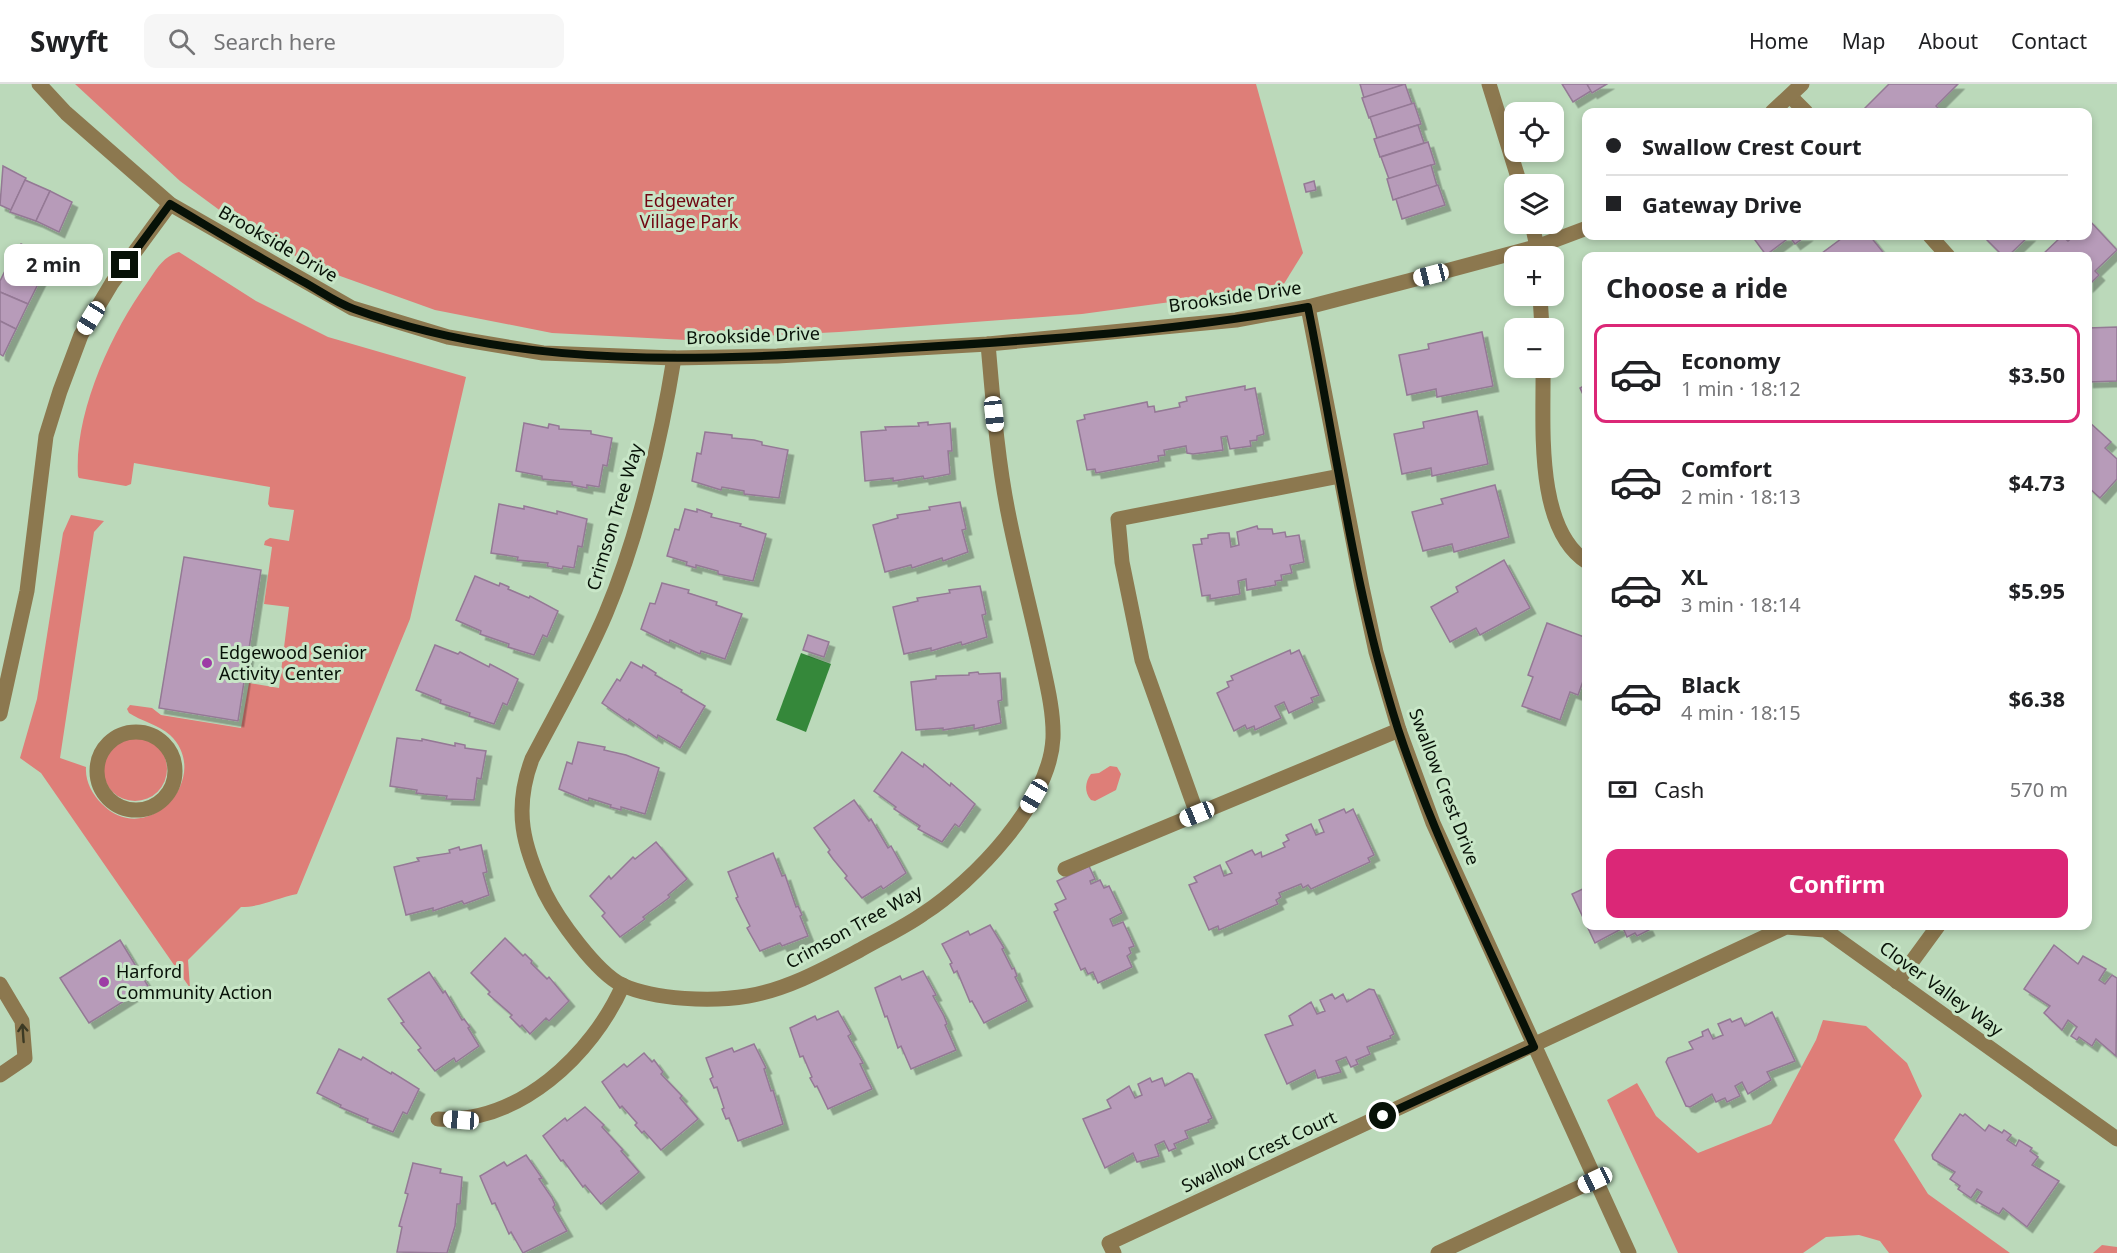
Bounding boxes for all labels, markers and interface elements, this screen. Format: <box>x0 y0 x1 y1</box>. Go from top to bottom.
search box <box>144 14 564 68</box>
text: Swyft <box>30 22 108 60</box>
icon: search <box>165 25 198 58</box>
text: Search here <box>213 26 336 56</box>
text: Home <box>1749 27 1809 55</box>
text: Map <box>1842 27 1885 55</box>
text: About <box>1918 27 1978 55</box>
text: Contact <box>2011 27 2087 55</box>
map controls <box>1504 102 1564 378</box>
button: locate <box>1504 102 1564 162</box>
text: Swallow Crest Court <box>1642 131 1862 161</box>
button: layers <box>1504 174 1564 234</box>
park label: Edgewater Village Park <box>640 188 739 233</box>
text: Gateway Drive <box>1642 189 1802 219</box>
street label: Brookside Drive <box>215 199 342 287</box>
callout: 2 min <box>5 244 104 286</box>
button: + <box>1504 246 1564 306</box>
text: 2 min <box>26 251 81 278</box>
route end <box>111 251 138 278</box>
car <box>1411 262 1451 288</box>
text: Choose a ride <box>1606 269 1788 306</box>
street label: Brookside Drive <box>1167 275 1303 317</box>
car <box>74 298 108 338</box>
button: − <box>1504 318 1564 378</box>
street label: Brookside Drive <box>686 321 820 349</box>
text: Economy <box>1681 345 1780 375</box>
icon: car <box>1609 347 1663 401</box>
text: $3.50 <box>2008 359 2065 389</box>
text: 1 min · 18:12 <box>1681 375 1801 402</box>
car <box>983 395 1005 433</box>
street label: Crimson Tree Way <box>580 440 648 593</box>
text: Comfort <box>1681 453 1772 483</box>
icon: car <box>1609 455 1663 509</box>
text: $4.73 <box>2008 467 2065 497</box>
text: 2 min · 18:13 <box>1681 483 1801 510</box>
text: XL <box>1681 561 1708 591</box>
icon: car <box>1609 563 1663 617</box>
text: $5.95 <box>2008 575 2065 605</box>
text: 3 min · 18:14 <box>1681 591 1801 618</box>
place label: Edgewood Senior Activity Center <box>219 640 367 685</box>
marker: Edgewood Senior Activity Center <box>200 656 214 670</box>
text: Black <box>1681 669 1740 699</box>
icon: car <box>1609 671 1663 725</box>
text: $6.38 <box>2008 683 2065 713</box>
text: 4 min · 18:15 <box>1681 699 1801 726</box>
street label: Swallow Crest Drive <box>1404 705 1486 868</box>
icon: cash <box>1606 773 1639 806</box>
text: Cash <box>1654 774 1704 804</box>
car <box>1017 776 1051 816</box>
text: 570 m <box>2010 776 2068 803</box>
car <box>1177 799 1217 829</box>
button: Confirm <box>1606 849 2068 918</box>
street label: Crimson Tree Way <box>781 878 927 974</box>
street label: Clover Valley Way <box>1875 935 2009 1042</box>
place label: Harford Community Action <box>116 959 272 1004</box>
marker: Harford Community Action <box>97 975 111 989</box>
one-way arrow <box>17 1023 28 1043</box>
route start <box>1369 1102 1396 1129</box>
street label: Swallow Crest Court <box>1177 1104 1340 1198</box>
car <box>442 1110 480 1130</box>
car <box>1575 1164 1615 1196</box>

